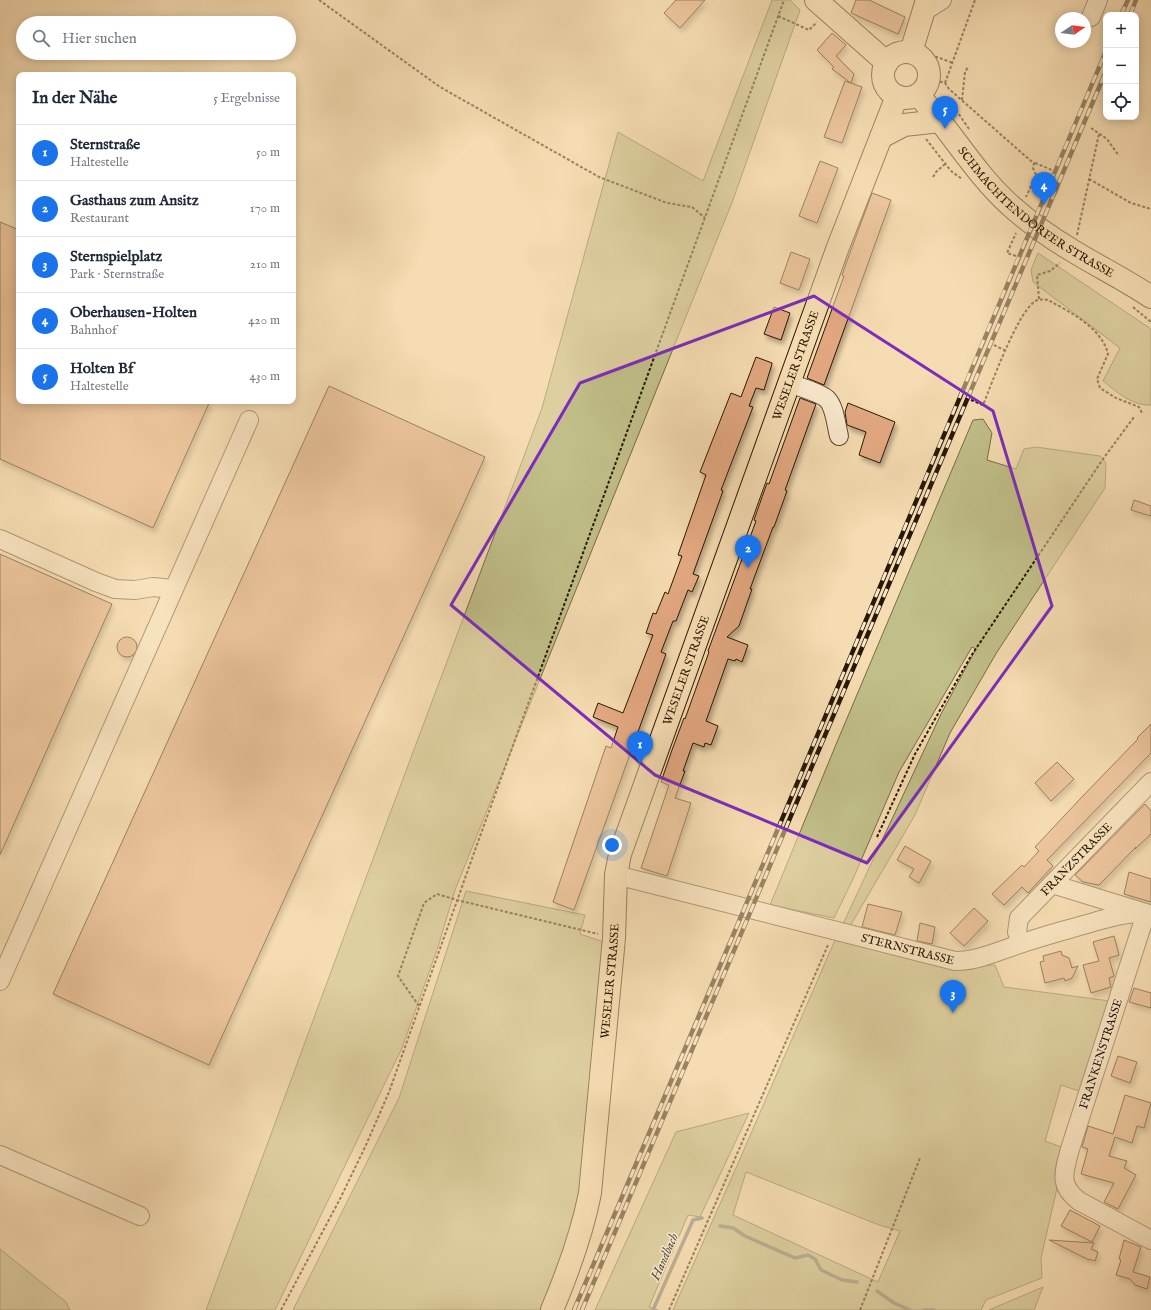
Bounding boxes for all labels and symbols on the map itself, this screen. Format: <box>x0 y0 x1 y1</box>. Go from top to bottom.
north arrow <box>1055 12 1091 48</box>
pin: 5 <box>932 96 958 129</box>
street label: SCHMACHTENDORFER STRASSE <box>955 144 1117 281</box>
pin: 4 <box>1031 172 1057 205</box>
street label: WESELER STRASSE <box>769 308 822 422</box>
pin: 2 <box>735 535 761 568</box>
street label: WESELER STRASSE <box>659 613 713 727</box>
pin: 1 <box>627 731 653 764</box>
street label: FRANZSTRASSE <box>1037 819 1115 899</box>
your location <box>602 835 622 855</box>
street label: WESELER STRASSE <box>597 923 622 1039</box>
street label: STERNSTRASSE <box>860 930 956 968</box>
pin: 3 <box>940 980 966 1013</box>
street label: FRANKENSTRASSE <box>1076 997 1126 1111</box>
water label: Handbach <box>647 1231 683 1284</box>

